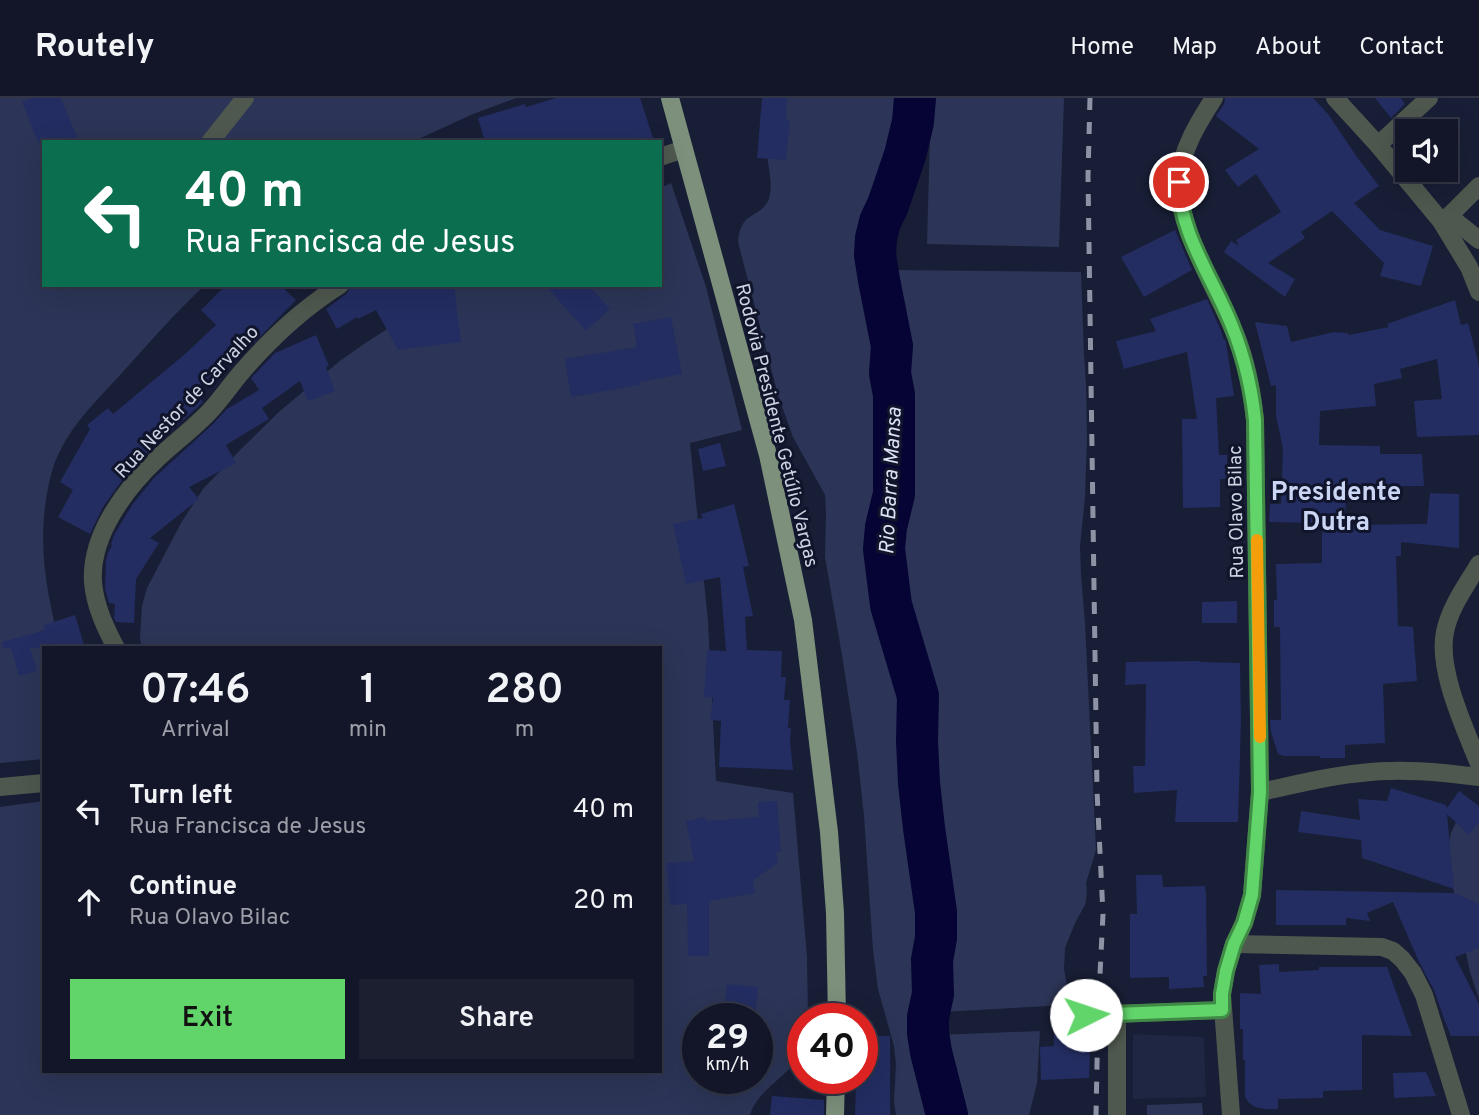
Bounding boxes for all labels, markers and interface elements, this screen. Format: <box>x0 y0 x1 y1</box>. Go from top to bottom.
text: Routely <box>35 27 154 69</box>
text: Home <box>1070 33 1134 63</box>
text: Map <box>1172 33 1217 63</box>
text: About <box>1255 33 1321 63</box>
text: Contact <box>1359 33 1444 63</box>
map controls <box>1395 119 1458 182</box>
button: sound <box>1395 119 1458 182</box>
pin <box>1149 152 1209 212</box>
text: 40 m <box>185 163 304 225</box>
icon: arrive <box>1160 163 1198 201</box>
icon: left <box>70 168 161 259</box>
text: Rua Francisca de Jesus <box>185 224 515 264</box>
street label: Rodovia Presidente Getúlio Vargas <box>729 281 823 570</box>
street label: Rua Nestor de Carvalho <box>110 321 265 484</box>
water label: Rio Barra Mansa <box>874 406 909 556</box>
street label: Rua Olavo Bilac <box>1224 445 1250 579</box>
district label: Presidente Dutra <box>1271 477 1401 540</box>
text: 07:46 <box>140 665 251 718</box>
text: 1 <box>360 665 376 718</box>
text: 280 <box>485 665 564 718</box>
text: Arrival <box>161 716 230 745</box>
text: min <box>349 716 387 745</box>
text: m <box>515 716 534 745</box>
text: Turn left <box>129 780 233 813</box>
icon: left <box>70 792 108 830</box>
text: 40 m <box>573 794 634 827</box>
text: Rua Francisca de Jesus <box>129 813 366 842</box>
text: Continue <box>129 871 237 904</box>
icon: ahead <box>70 883 108 921</box>
text: 20 m <box>573 885 634 918</box>
text: Rua Olavo Bilac <box>129 904 290 933</box>
position arrow <box>1049 978 1123 1052</box>
button: Exit <box>70 979 345 1059</box>
button: Share <box>359 979 634 1059</box>
speed limit sign: 40 <box>787 1003 878 1094</box>
text: 29 <box>706 1017 749 1061</box>
text: km/h <box>706 1054 749 1077</box>

